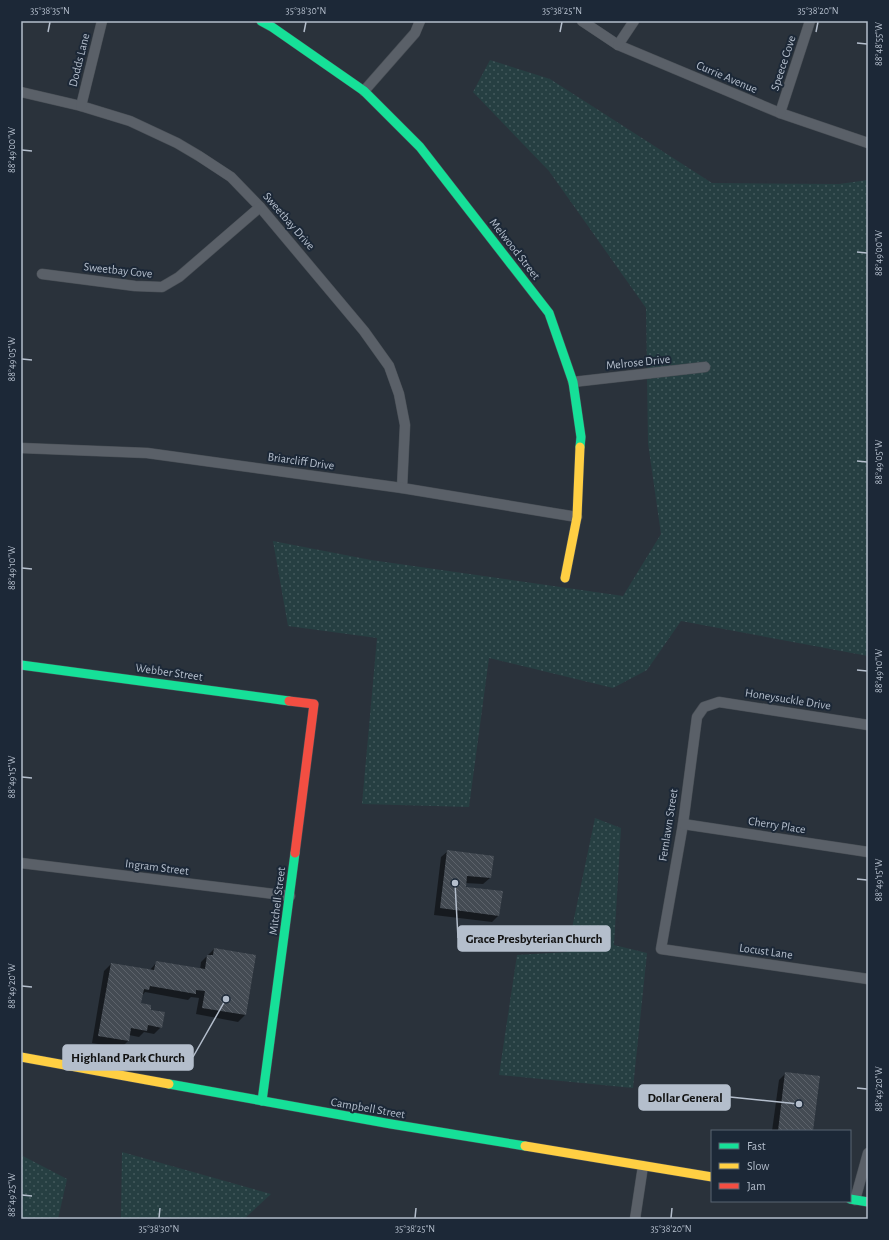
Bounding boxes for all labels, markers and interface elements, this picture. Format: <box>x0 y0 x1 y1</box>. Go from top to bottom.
text: 35°38'35"N <box>30 6 70 16</box>
text: 35°38'30"N <box>286 6 326 16</box>
text: 35°38'25"N <box>542 6 582 16</box>
text: 35°38'20"N <box>797 6 839 16</box>
text: 88°48'55"W <box>874 22 884 66</box>
street label: Dodds Lane <box>67 32 91 88</box>
street label: Speece Cove <box>768 34 798 92</box>
street label: Currie Avenue <box>695 59 759 95</box>
text: 88°49'00"W <box>7 127 17 173</box>
street label: Sweetbay Drive <box>260 190 317 253</box>
street label: Melwood Street <box>488 216 543 282</box>
text: 88°49'00"W <box>874 230 884 276</box>
street label: Sweetbay Cove <box>83 260 153 281</box>
text: 88°49'05"W <box>7 336 17 381</box>
street label: Melrose Drive <box>605 353 671 371</box>
text: 88°49'05"W <box>874 439 884 484</box>
street label: Briarcliff Drive <box>267 450 335 472</box>
text: 88°49'10"W <box>7 546 17 590</box>
text: 88°49'10"W <box>874 649 884 693</box>
street label: Webber Street <box>135 661 204 683</box>
street label: Honeysuckle Drive <box>744 686 832 713</box>
text: 88°49'15"W <box>7 755 17 799</box>
street label: Fernlawn Street <box>656 788 680 862</box>
street label: Cherry Place <box>747 815 807 836</box>
street label: Ingram Street <box>124 857 190 877</box>
text: 88°49'15"W <box>874 858 884 902</box>
street label: Mitchell Street <box>267 866 287 936</box>
callout: Grace Presbyterian Church <box>458 926 610 951</box>
text: Grace Presbyterian Church <box>466 933 602 946</box>
street label: Locust Lane <box>738 941 794 961</box>
text: 88°49'20"W <box>7 963 17 1009</box>
callout: Highland Park Church <box>63 1045 193 1070</box>
text: Highland Park Church <box>71 1052 185 1065</box>
text: 88°49'20"W <box>874 1066 884 1112</box>
callout: Dollar General <box>639 1085 730 1110</box>
text: Dollar General <box>647 1092 723 1105</box>
street label: Campbell Street <box>330 1096 406 1120</box>
legend <box>711 1130 851 1202</box>
text: Fast <box>747 1140 766 1152</box>
text: Slow <box>747 1160 769 1172</box>
text: 88°49'25"W <box>7 1173 17 1217</box>
text: Jam <box>747 1180 766 1192</box>
text: 35°38'30"N <box>139 1224 179 1234</box>
text: 35°38'25"N <box>395 1224 435 1234</box>
text: 35°38'20"N <box>650 1224 692 1234</box>

